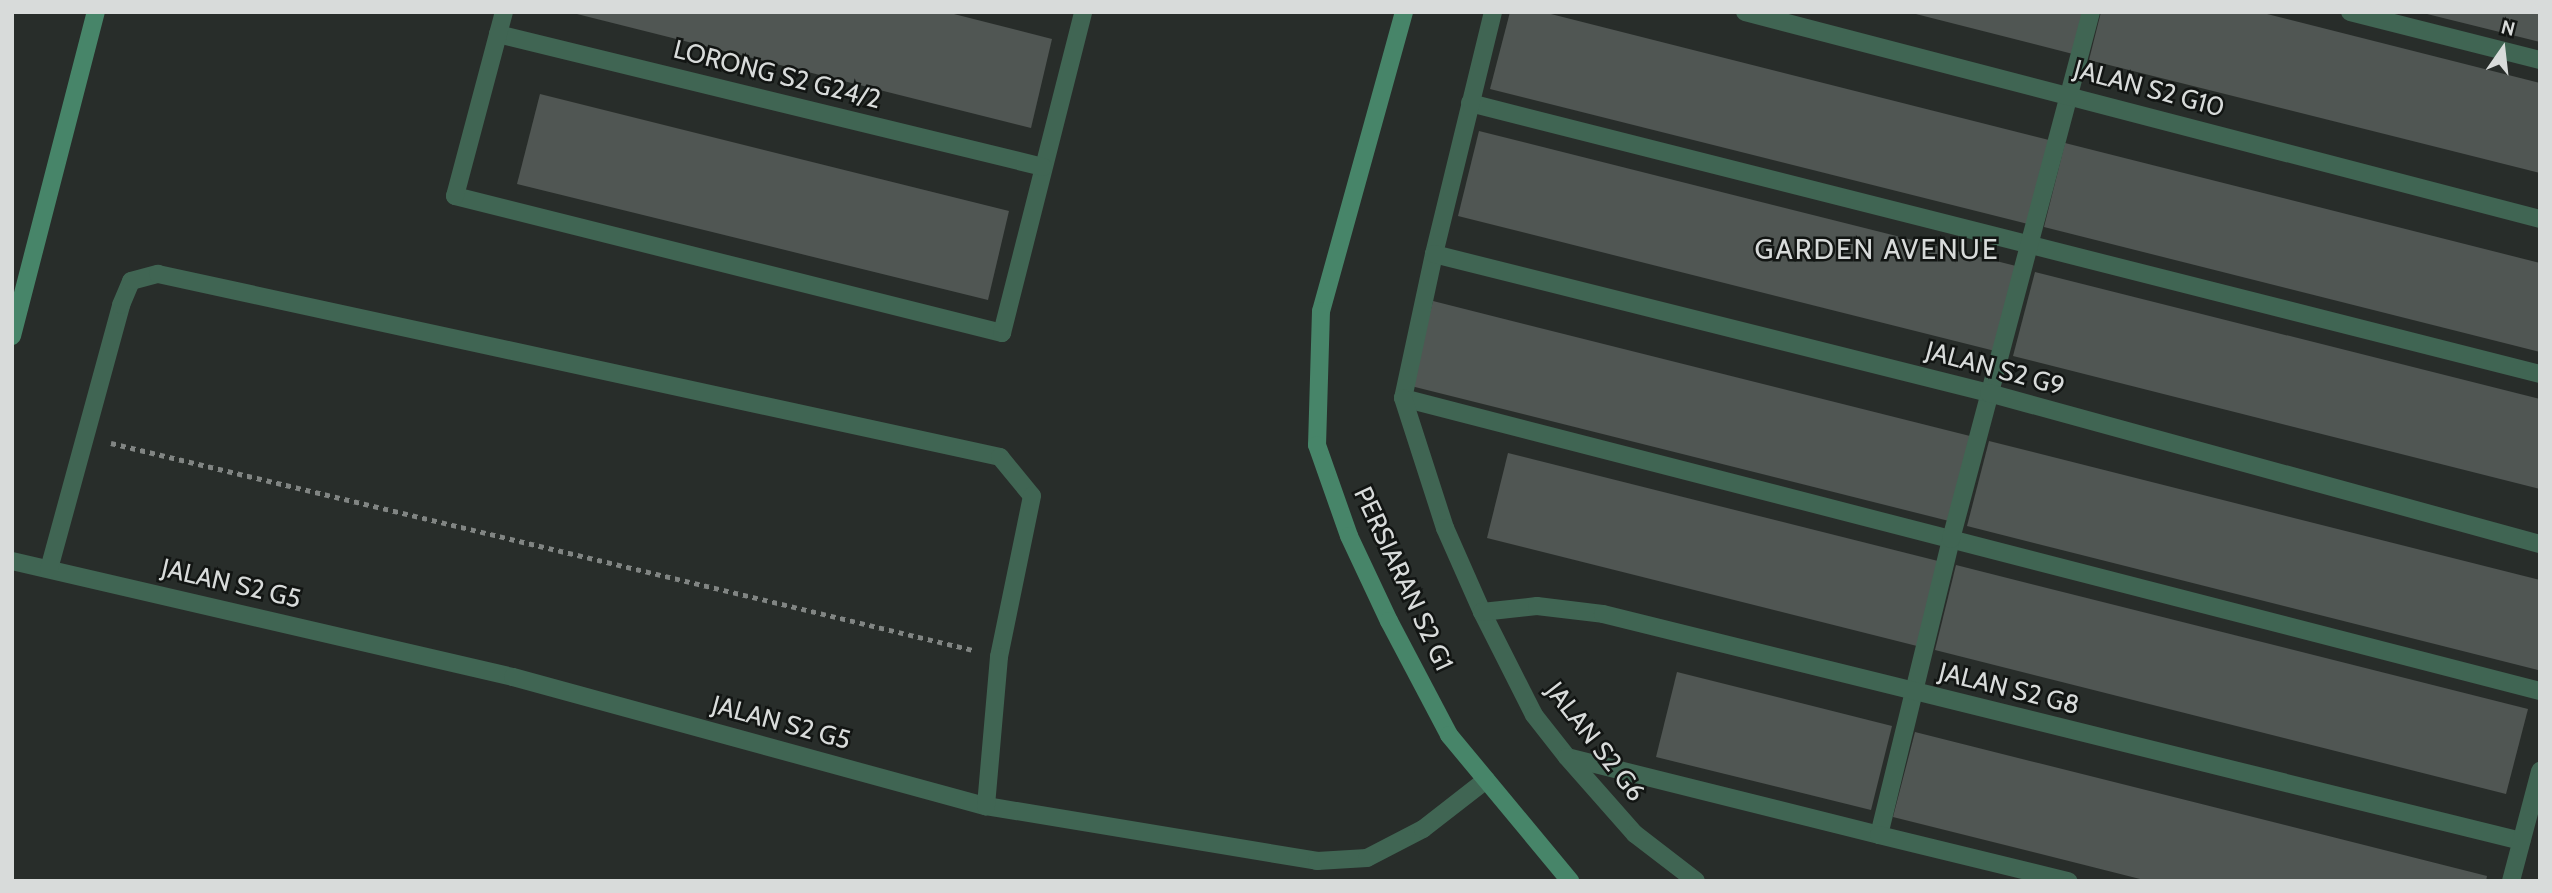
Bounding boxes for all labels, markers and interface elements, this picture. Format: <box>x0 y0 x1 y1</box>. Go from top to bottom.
north arrow <box>2468 14 2538 84</box>
text: N <box>2499 15 2518 41</box>
street label: LORONG S2 G24/2 <box>670 34 884 116</box>
street label: JALAN S2 G10 <box>2070 54 2228 124</box>
district label: GARDEN AVENUE <box>1756 232 1998 266</box>
street label: JALAN S2 G9 <box>1922 335 2068 403</box>
street label: PERSIARAN S2 G1 <box>1347 482 1459 676</box>
street label: JALAN S2 G5 <box>158 553 304 615</box>
street label: JALAN S2 G8 <box>1935 656 2083 722</box>
street label: JALAN S2 G6 <box>1539 676 1651 808</box>
street label: JALAN S2 G5 <box>708 690 854 756</box>

